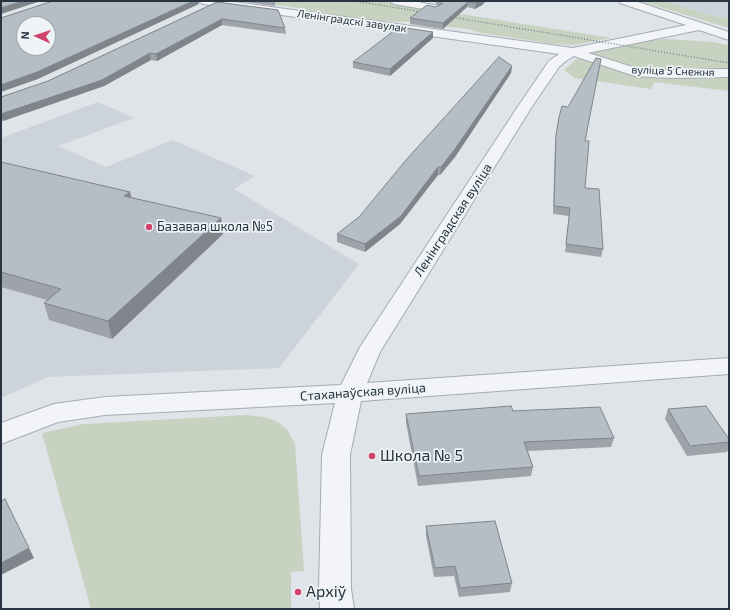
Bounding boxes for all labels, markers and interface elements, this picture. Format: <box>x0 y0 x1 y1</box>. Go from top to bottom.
street label: Ленінградскі завулак <box>296 7 408 35</box>
north arrow <box>16 16 56 56</box>
text: N <box>18 31 31 40</box>
street label: вуліца 5 Снежня <box>631 63 715 79</box>
street label: Ленінградская вуліца <box>411 160 495 280</box>
place label: Базавая школа №5 <box>157 219 273 235</box>
marker: Базавая школа №5 <box>144 222 154 232</box>
street label: Стаханаўская вуліца <box>300 380 426 404</box>
place label: Школа № 5 <box>380 446 463 466</box>
marker: Школа № 5 <box>367 451 377 461</box>
place label: Архіў <box>306 582 346 602</box>
marker: Архіў <box>293 587 303 597</box>

